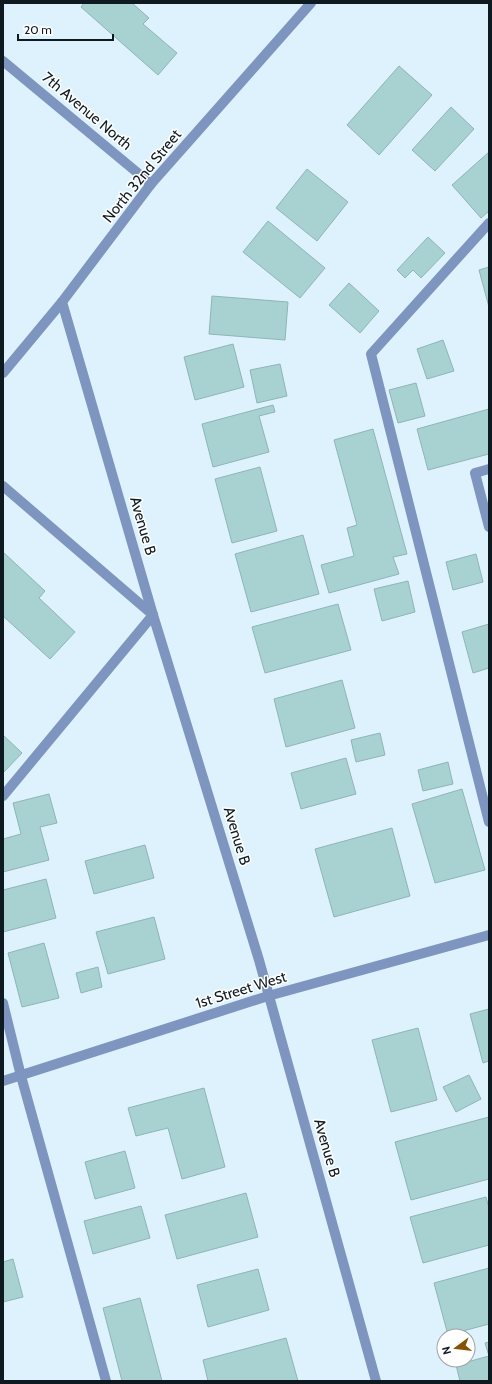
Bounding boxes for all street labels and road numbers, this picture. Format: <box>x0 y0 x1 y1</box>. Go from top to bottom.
street label: 7th Avenue North <box>38 68 136 154</box>
street label: North 32nd Street <box>99 126 185 226</box>
street label: Avenue B <box>126 495 160 557</box>
street label: Avenue B <box>220 805 254 867</box>
street label: 1st Street West <box>193 968 289 1012</box>
street label: Avenue B <box>310 1117 344 1179</box>

